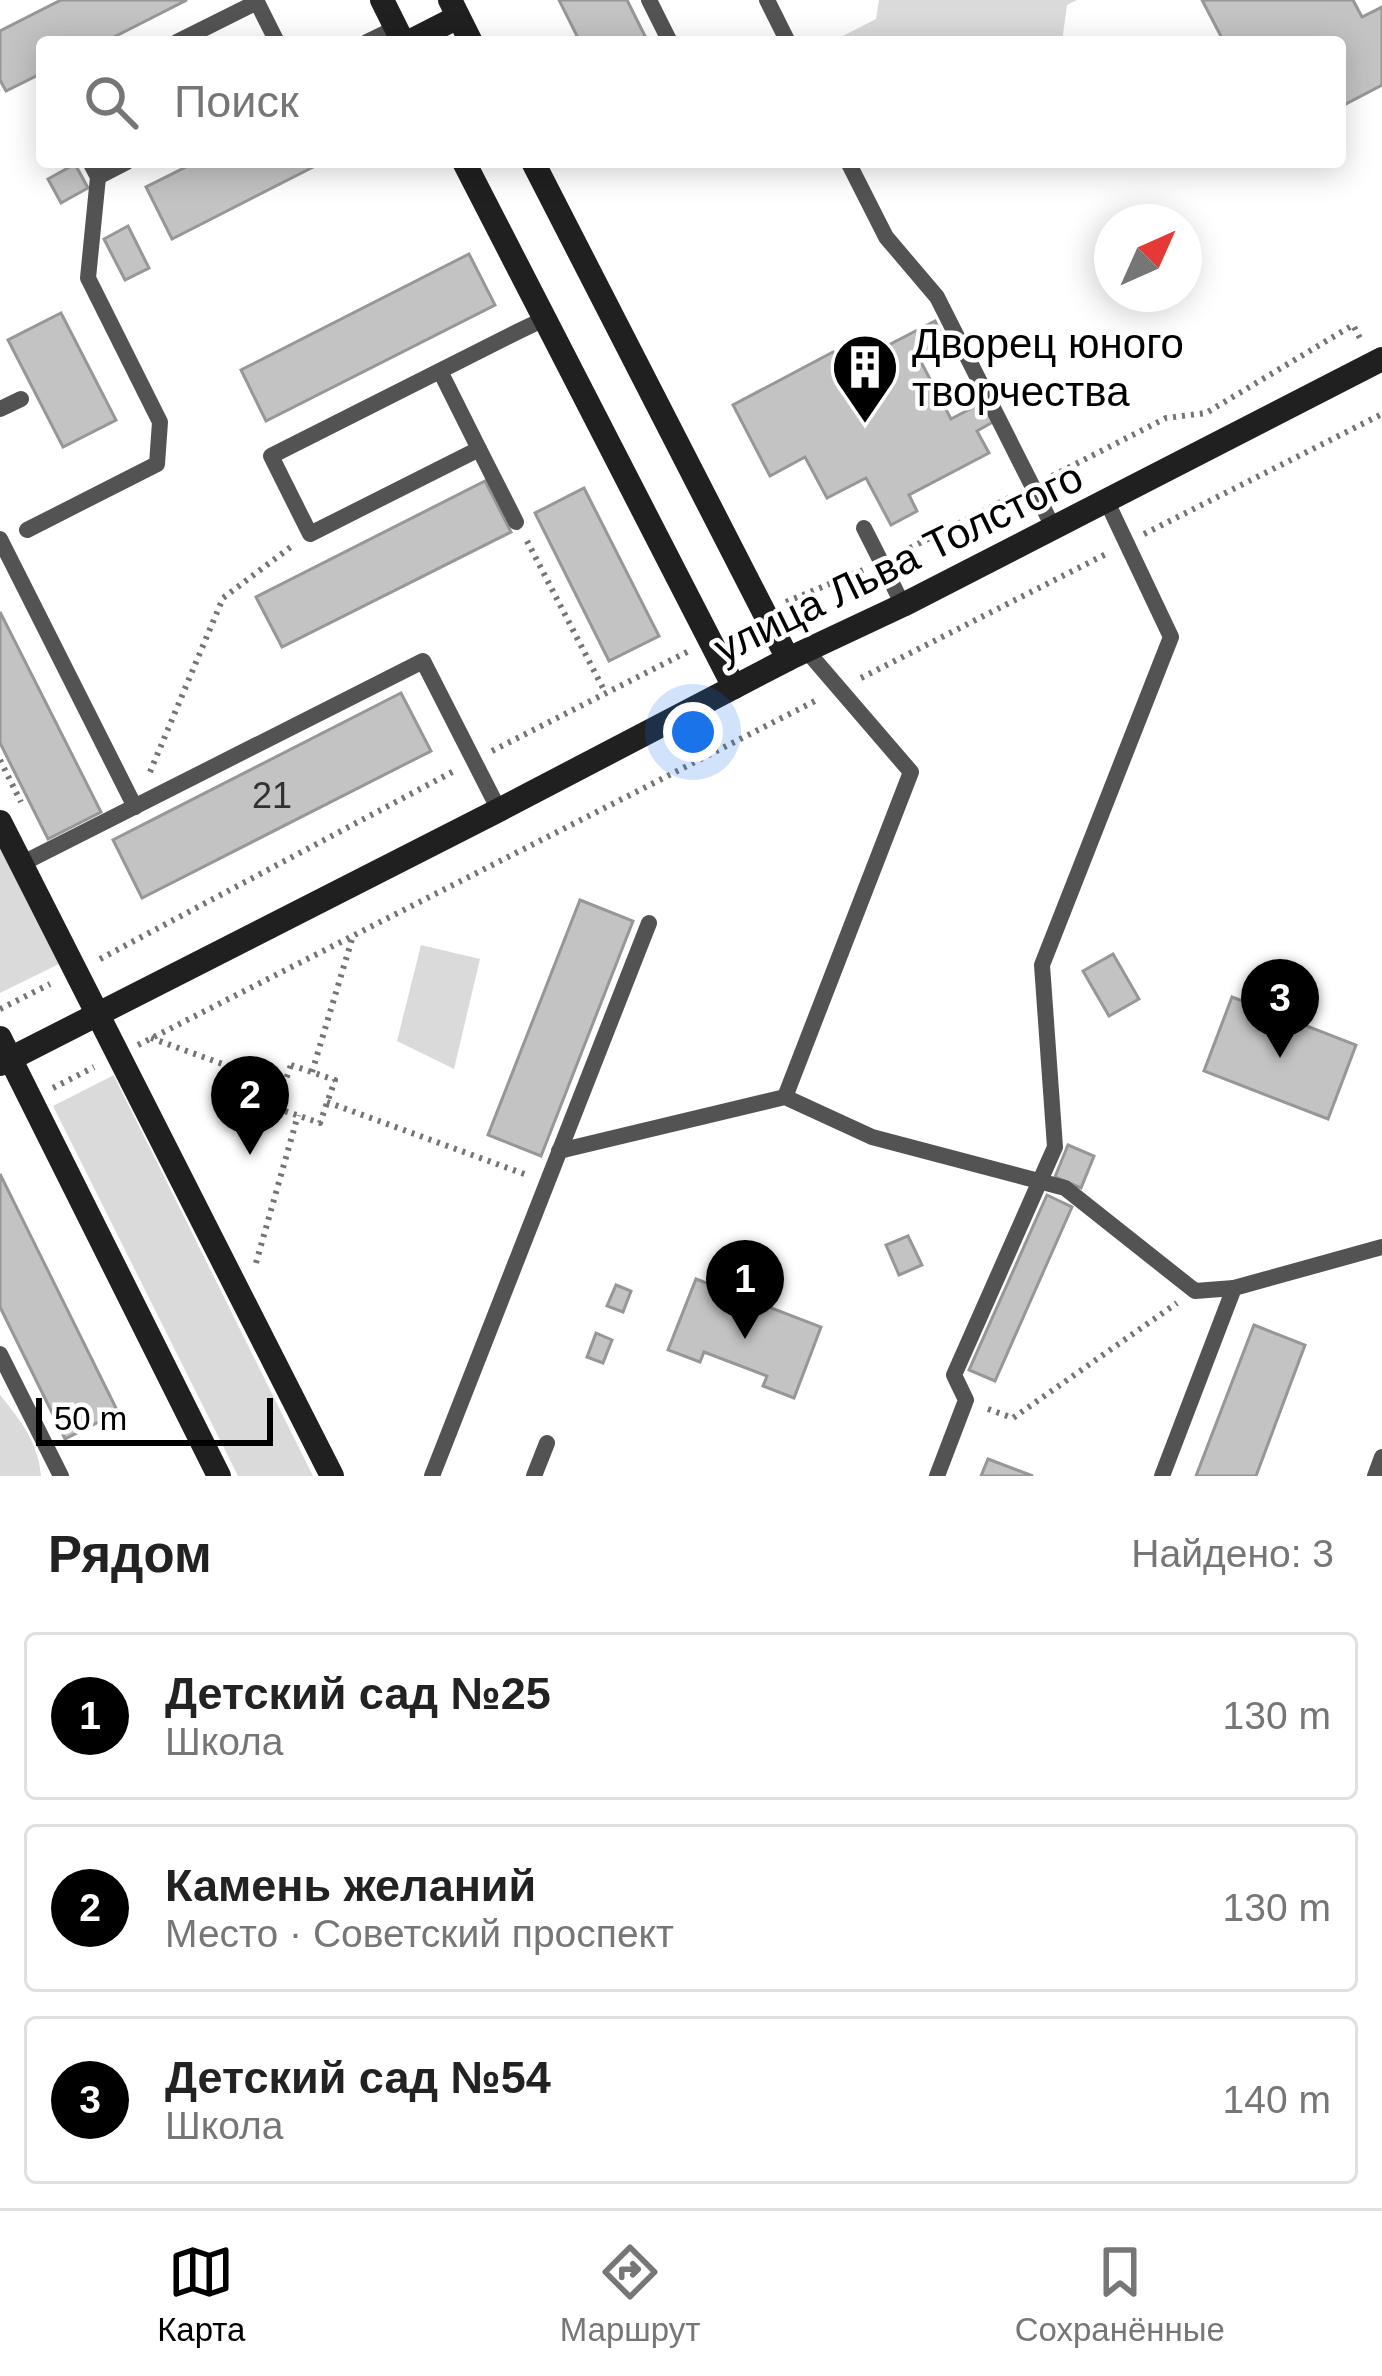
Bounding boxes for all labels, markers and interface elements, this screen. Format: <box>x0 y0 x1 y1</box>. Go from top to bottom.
search box <box>36 36 1346 168</box>
icon: search <box>78 69 144 135</box>
text: Поиск <box>174 76 299 127</box>
north arrow <box>1094 204 1202 312</box>
place label: Дворец юного творчества <box>912 320 1184 415</box>
building icon: Дворец юного творчества <box>830 332 900 426</box>
street label: улица Льва Толстого <box>707 453 1090 672</box>
your location <box>663 702 723 762</box>
house number: 21 <box>252 775 292 816</box>
pin: 3 <box>1241 959 1319 1058</box>
pin: 2 <box>211 1056 289 1155</box>
pin: 1 <box>706 1240 784 1339</box>
scale bar <box>36 1392 273 1445</box>
text: 50 m <box>54 1400 127 1437</box>
text: Рядом <box>48 1526 212 1583</box>
text: Найдено: 3 <box>1131 1532 1334 1575</box>
text: Детский сад №25 <box>165 1668 551 1719</box>
text: 1 <box>79 1694 101 1737</box>
text: 130 m <box>1223 1694 1331 1737</box>
text: Школа <box>165 1720 284 1763</box>
text: Камень желаний <box>165 1860 536 1911</box>
text: 2 <box>79 1886 101 1929</box>
text: 130 m <box>1223 1886 1331 1929</box>
text: Место · Советский проспект <box>165 1912 674 1955</box>
text: Детский сад №54 <box>165 2052 551 2103</box>
text: 3 <box>79 2078 101 2121</box>
text: 140 m <box>1223 2078 1331 2121</box>
text: Школа <box>165 2104 284 2147</box>
tab: Карта <box>157 2239 245 2349</box>
tab: Маршрут <box>560 2239 700 2349</box>
tab: Сохранённые <box>1015 2239 1225 2349</box>

